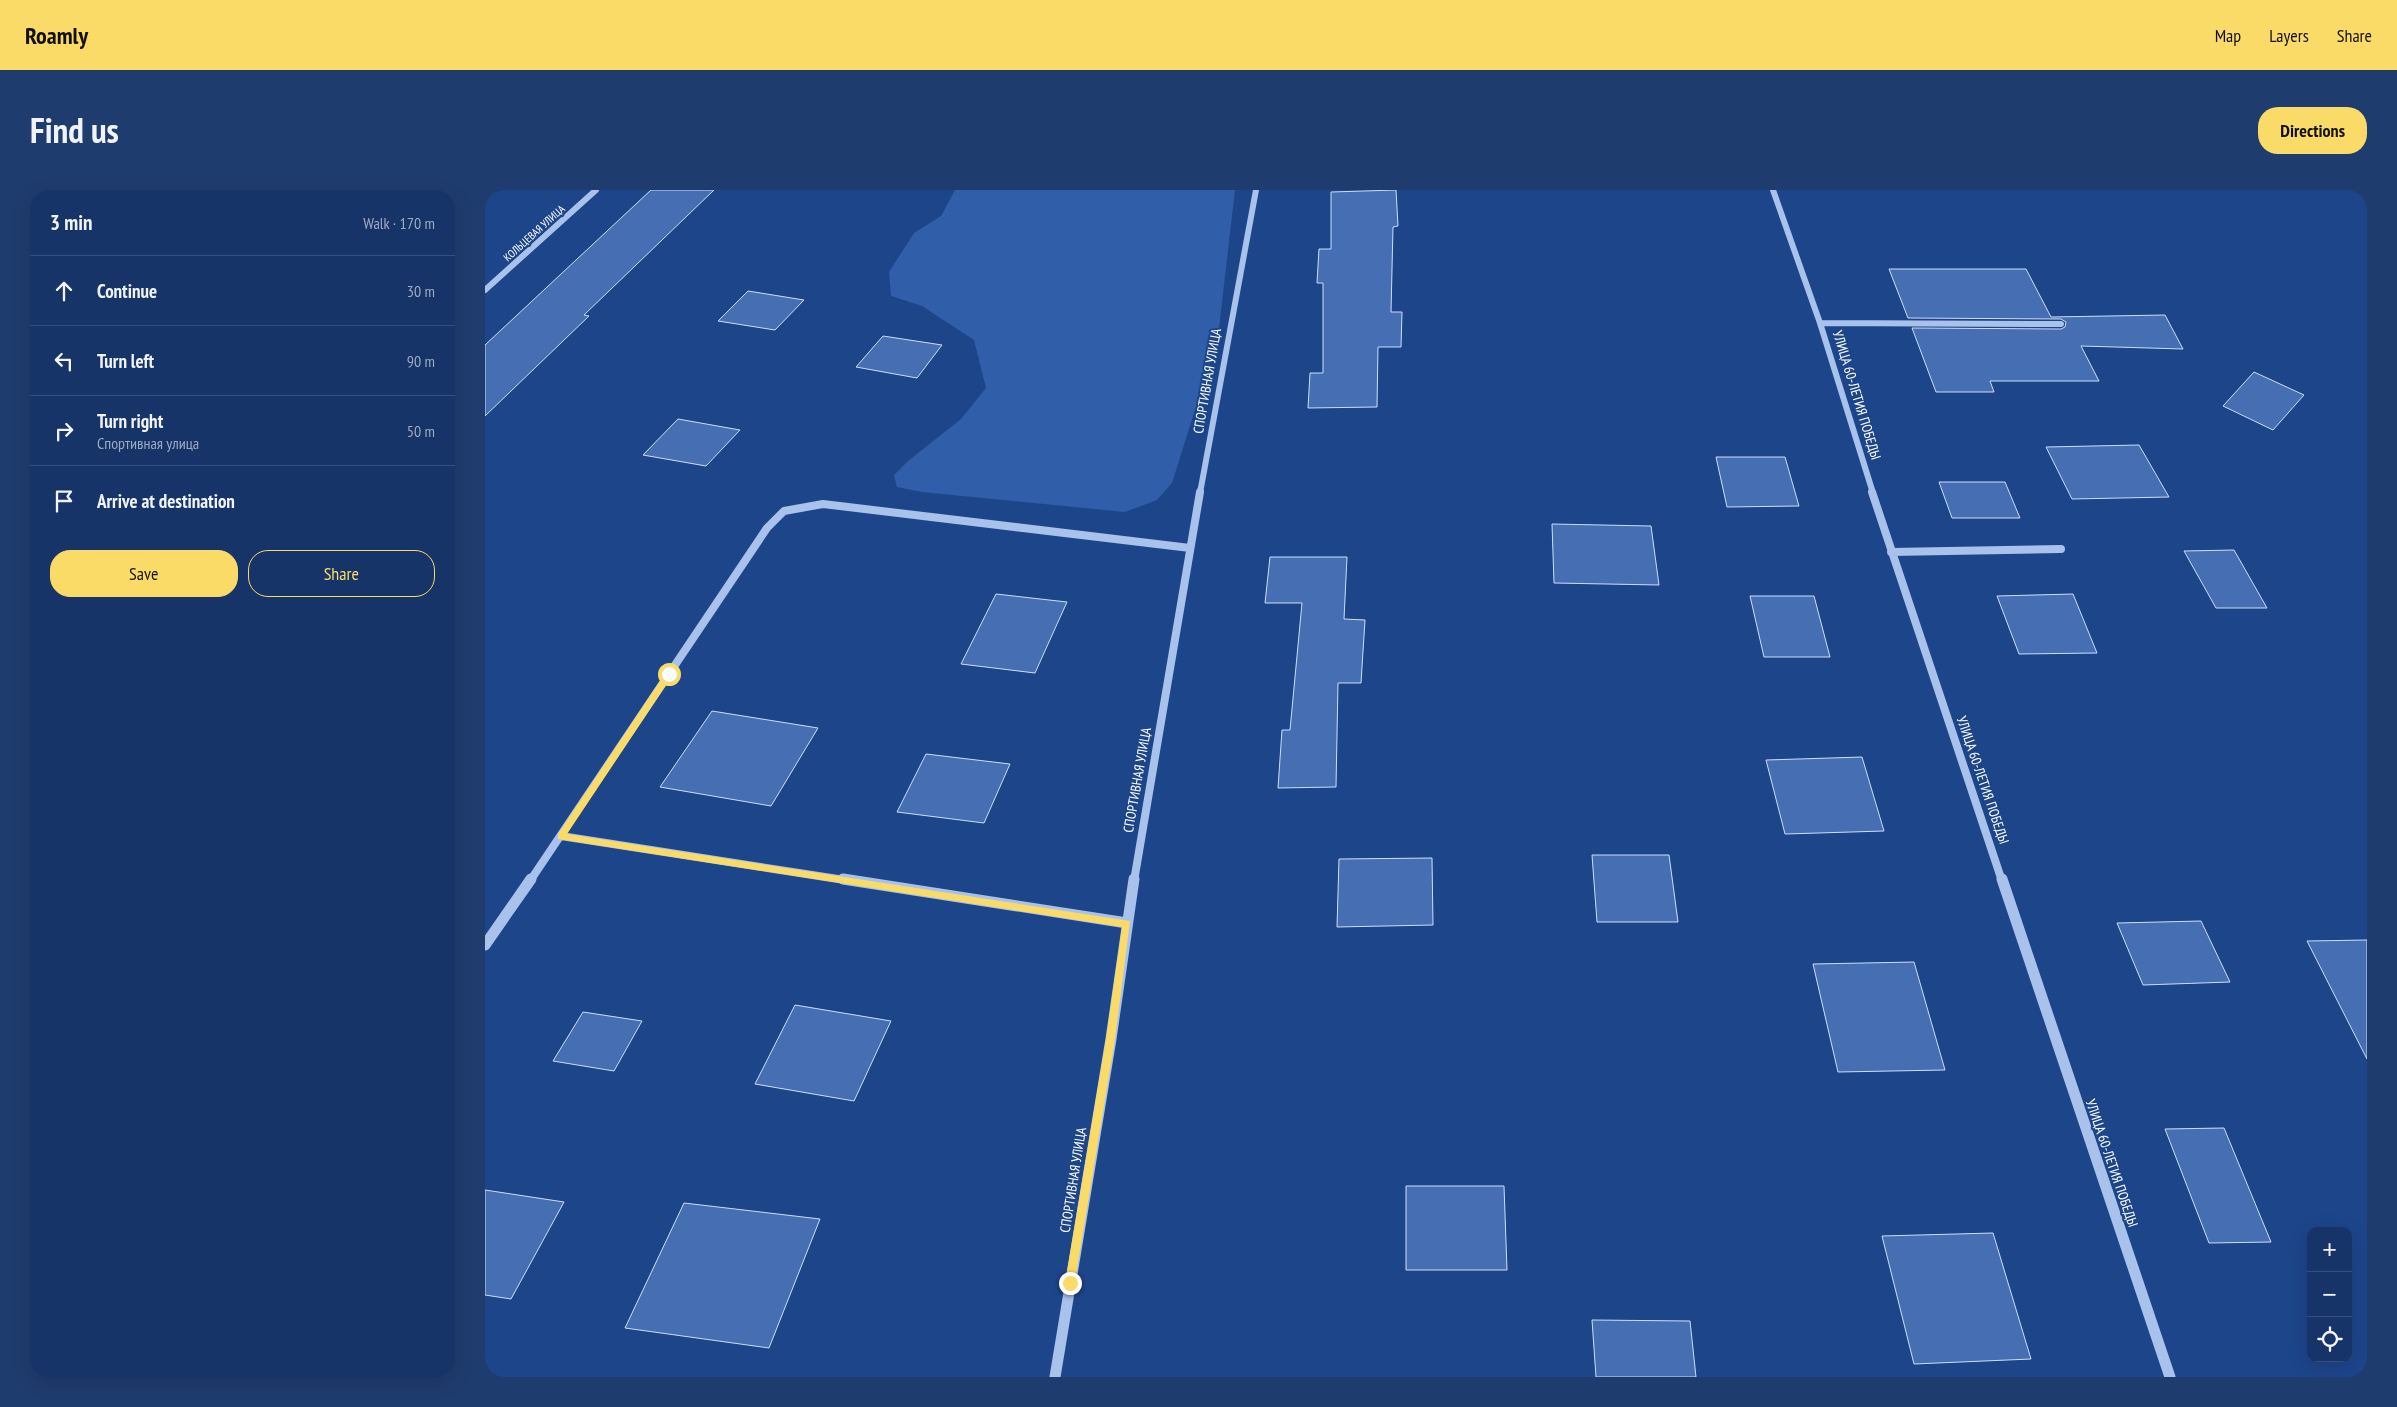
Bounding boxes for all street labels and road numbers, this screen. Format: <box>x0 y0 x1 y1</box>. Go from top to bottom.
street label: КОЛЬЦЕВАЯ УЛИЦА <box>500 201 568 264</box>
street label: СПОРТИВНАЯ УЛИЦА <box>1189 327 1225 435</box>
street label: УЛИЦА 60-ЛЕТИЯ ПОБЕДЫ <box>1829 328 1885 462</box>
street label: УЛИЦА 60-ЛЕТИЯ ПОБЕДЫ <box>1953 714 2013 846</box>
street label: СПОРТИВНАЯ УЛИЦА <box>1119 726 1155 834</box>
street label: УЛИЦА 60-ЛЕТИЯ ПОБЕДЫ <box>2082 1097 2142 1229</box>
street label: СПОРТИВНАЯ УЛИЦА <box>1056 1126 1090 1234</box>

